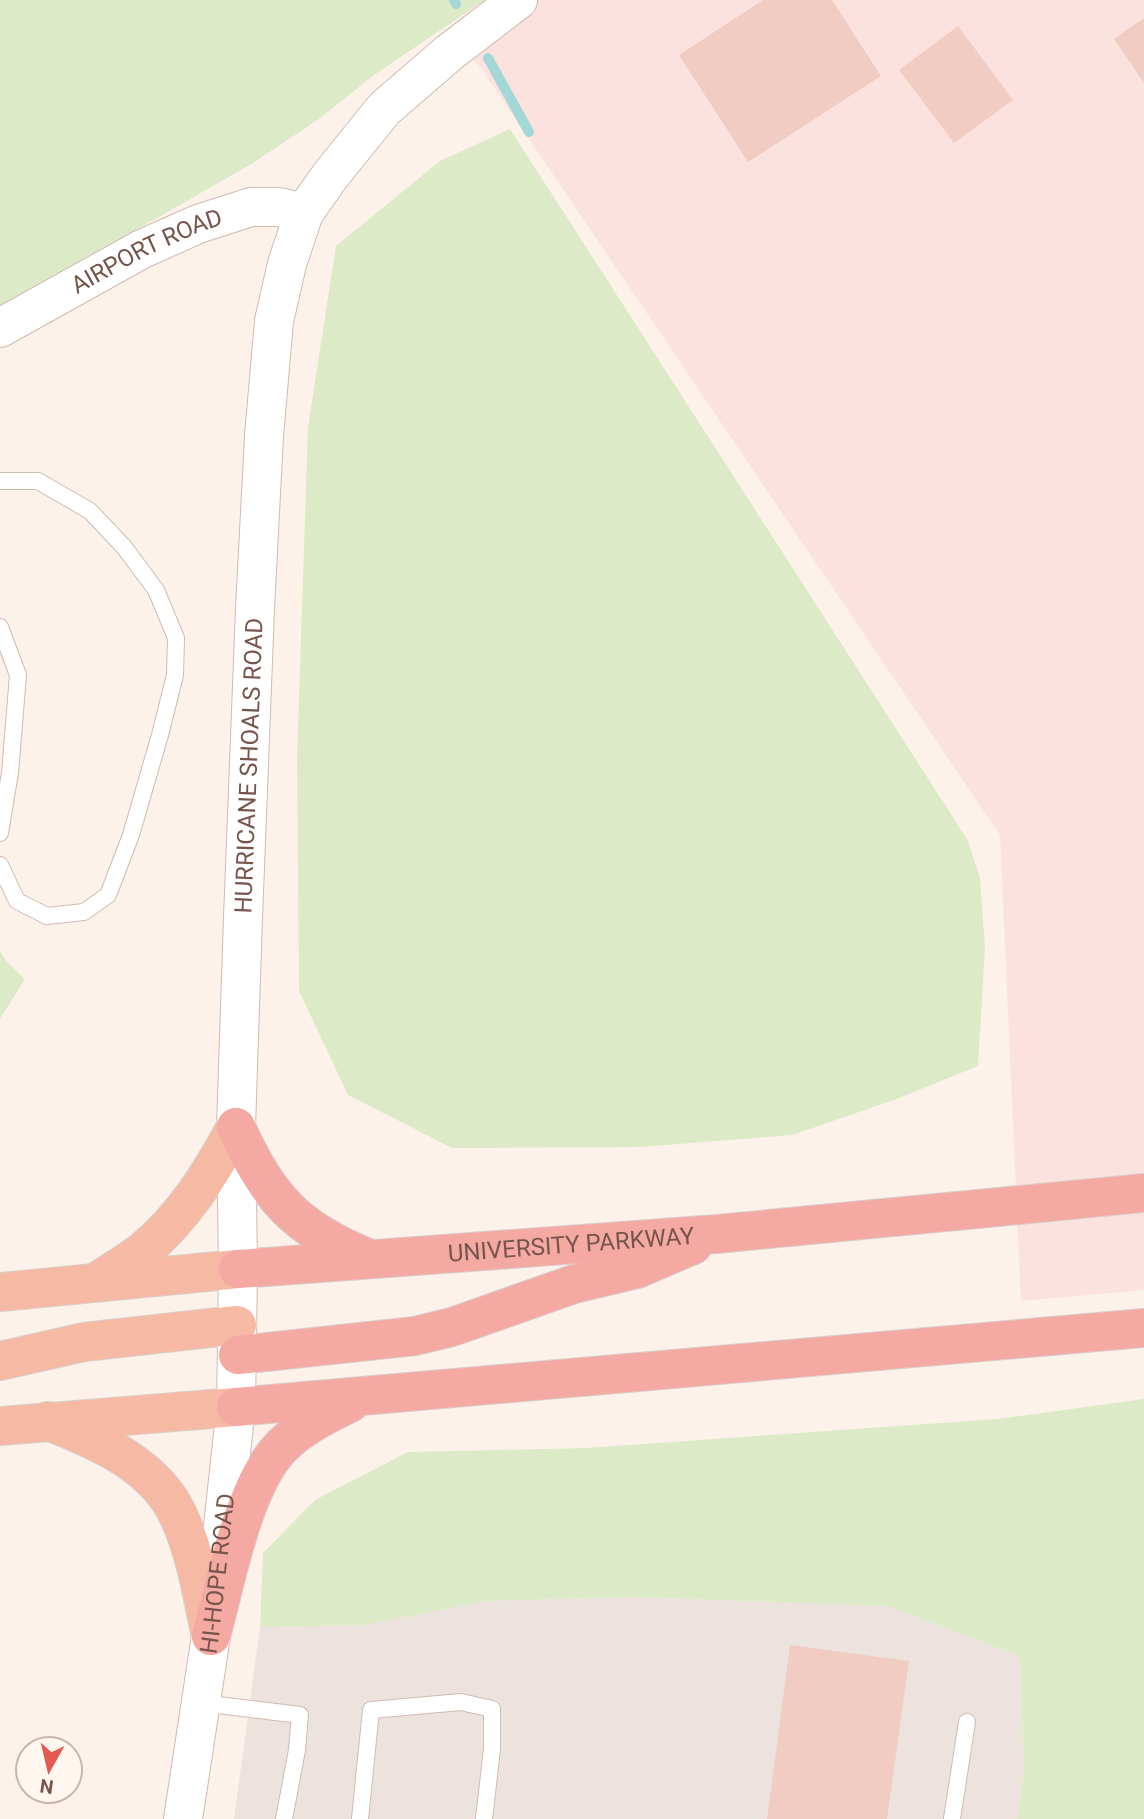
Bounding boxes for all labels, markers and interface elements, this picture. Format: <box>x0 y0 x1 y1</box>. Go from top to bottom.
street label: AIRPORT ROAD <box>66 203 226 300</box>
street label: HURRICANE SHOALS ROAD <box>229 617 269 914</box>
street label: UNIVERSITY PARKWAY <box>447 1222 696 1268</box>
street label: HI-HOPE ROAD <box>194 1492 240 1656</box>
north arrow <box>14 1735 84 1805</box>
text: N <box>38 1774 55 1799</box>

